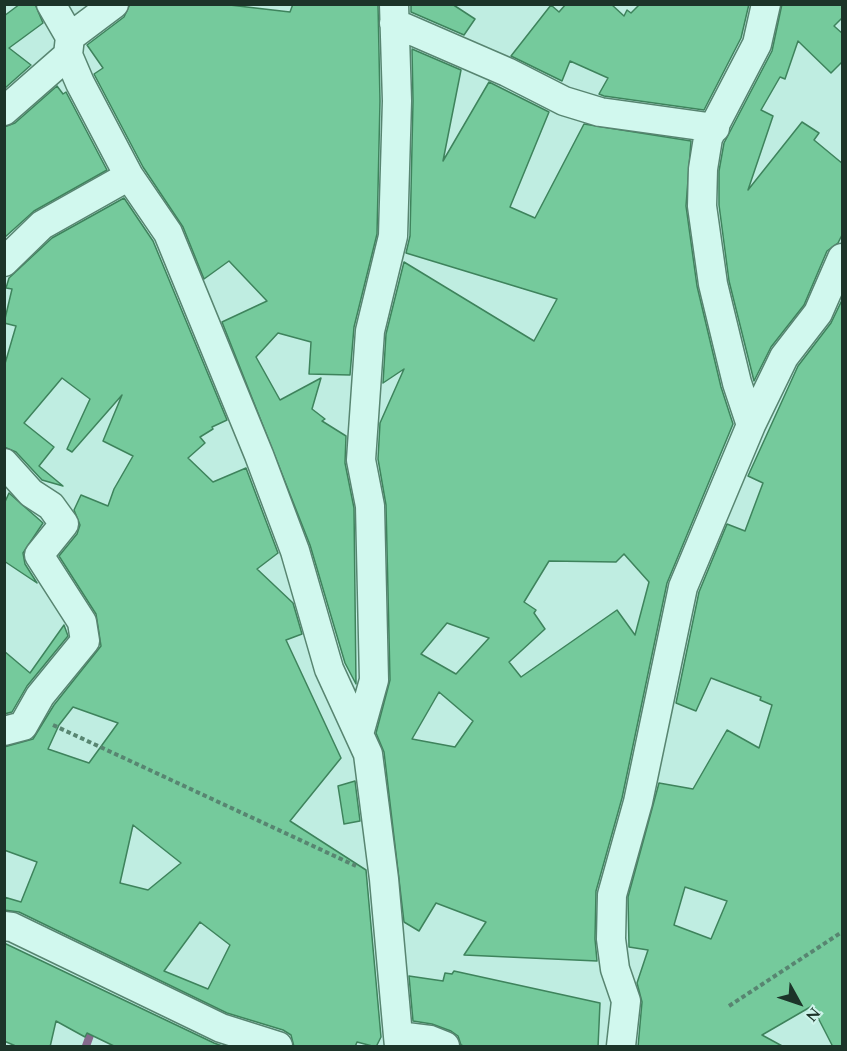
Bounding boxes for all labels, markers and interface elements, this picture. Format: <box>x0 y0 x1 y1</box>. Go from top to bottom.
north arrow <box>769 973 829 1033</box>
text: N <box>799 1002 826 1027</box>

